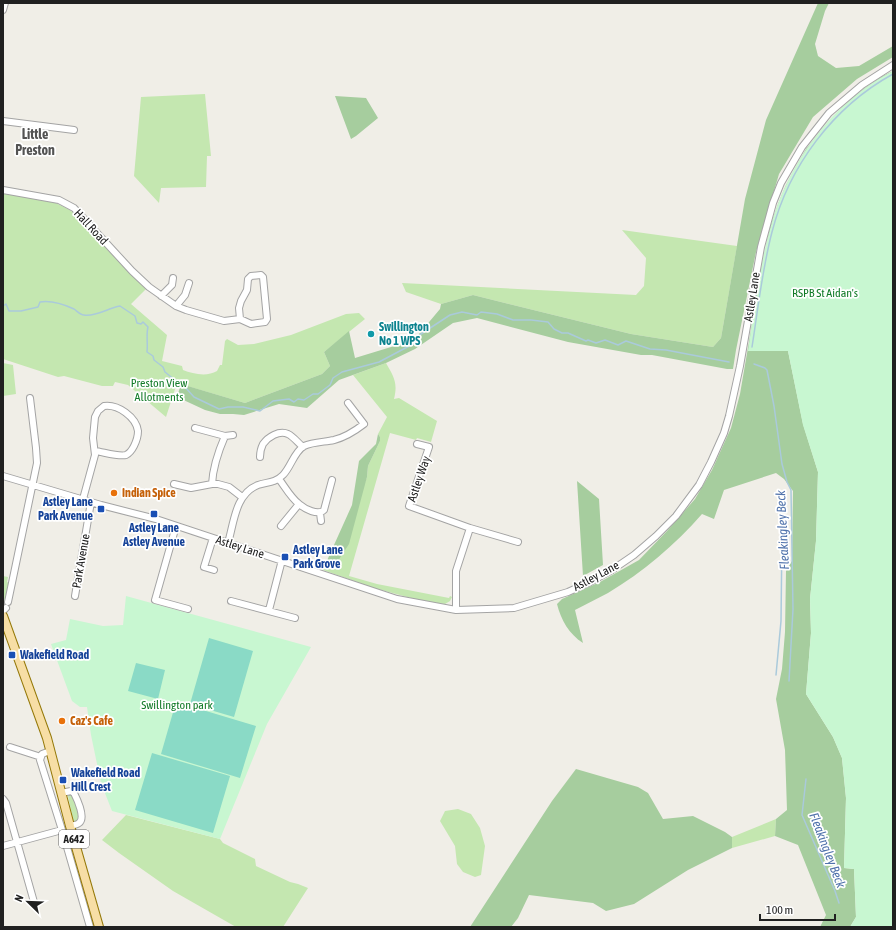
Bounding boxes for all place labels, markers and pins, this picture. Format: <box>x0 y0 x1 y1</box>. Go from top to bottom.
place label: Swillington No 1 WPS <box>379 320 429 348</box>
marker: Swillington No 1 WPS <box>366 329 376 339</box>
place label: Indian Spice <box>122 486 176 500</box>
marker: Indian Spice <box>109 488 119 498</box>
place label: Astley Lane Park Avenue <box>38 495 94 523</box>
marker: Astley Lane Park Avenue <box>96 504 106 514</box>
marker: Astley Lane Astley Avenue <box>149 509 159 519</box>
place label: Astley Lane Astley Avenue <box>122 521 185 549</box>
place label: Astley Lane Park Grove <box>292 543 344 571</box>
marker: Astley Lane Park Grove <box>280 552 290 562</box>
place label: Wakefield Road <box>19 648 90 662</box>
marker: Wakefield Road <box>7 650 17 660</box>
place label: Caz's Cafe <box>70 714 113 728</box>
marker: Caz's Cafe <box>57 716 67 726</box>
place label: Wakefield Road Hill Crest <box>70 766 141 794</box>
marker: Wakefield Road Hill Crest <box>58 775 68 785</box>

